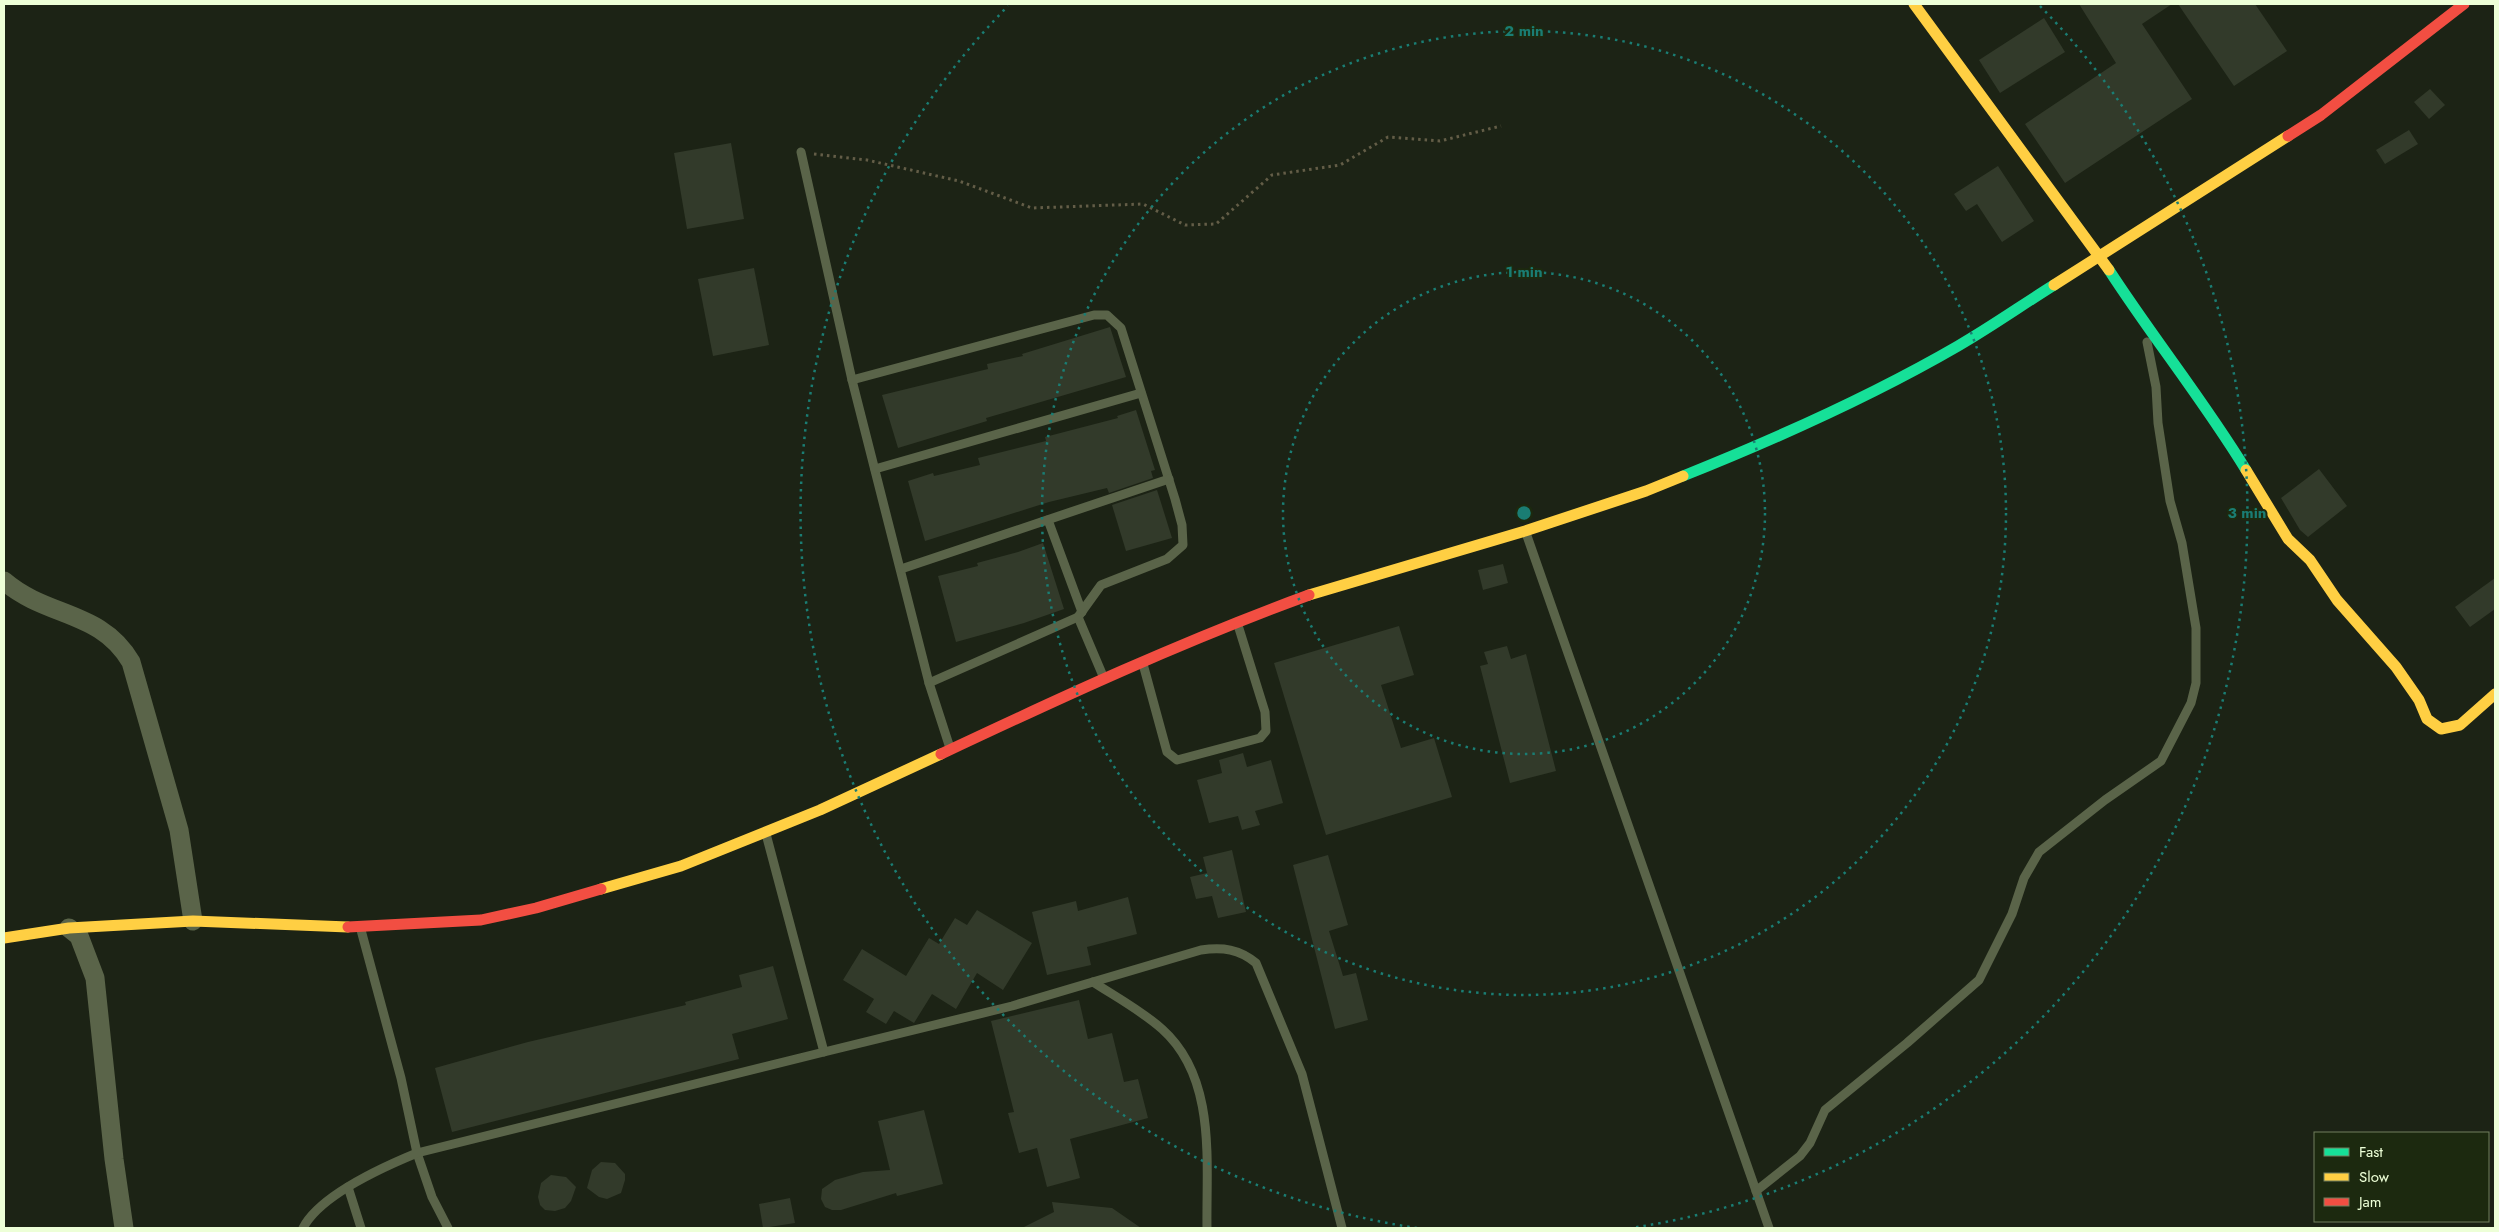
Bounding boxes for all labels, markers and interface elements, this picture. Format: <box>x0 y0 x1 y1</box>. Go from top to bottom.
text: 2 min <box>1504 20 1544 42</box>
text: 1 min <box>1505 261 1543 283</box>
text: 3 min <box>2228 502 2266 524</box>
centre of rings <box>1515 504 1533 522</box>
legend <box>2314 1132 2489 1222</box>
text: Fast <box>2359 1141 2383 1163</box>
text: Slow <box>2359 1166 2390 1188</box>
text: Jam <box>2357 1191 2382 1213</box>

